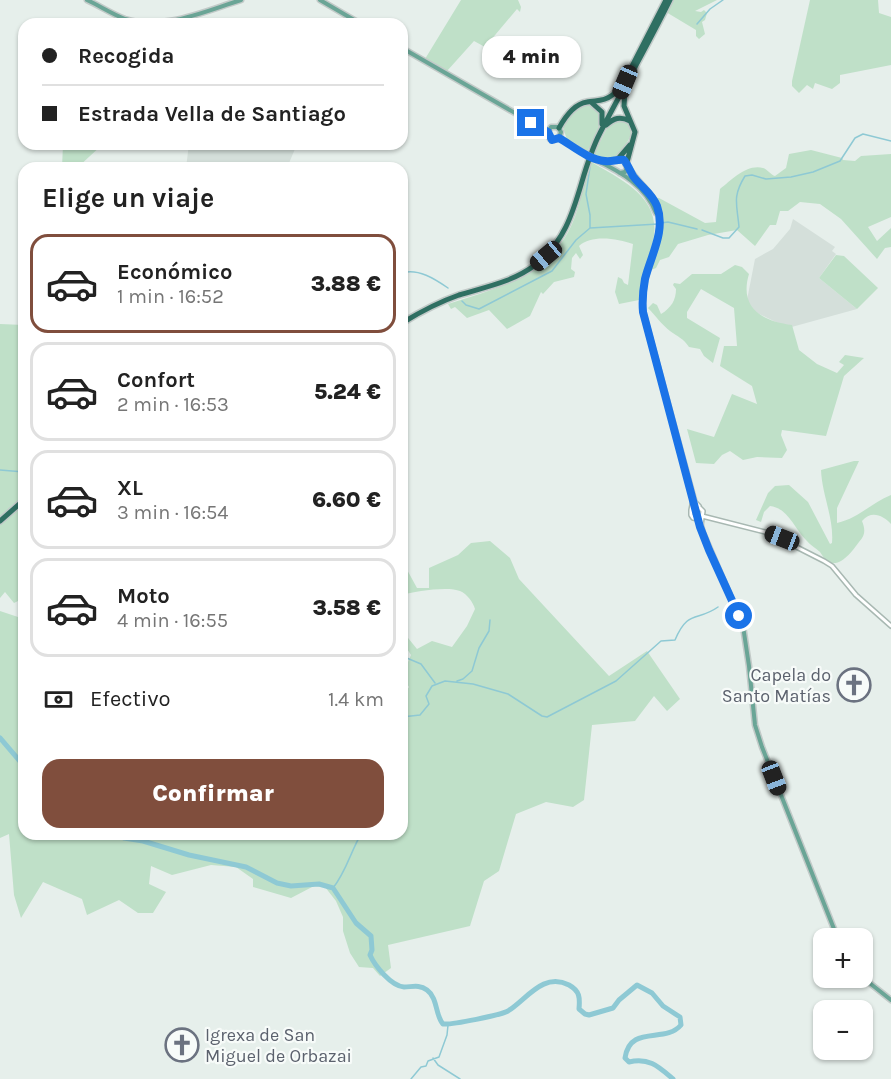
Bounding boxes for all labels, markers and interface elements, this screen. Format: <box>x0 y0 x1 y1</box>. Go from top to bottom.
callout: 4 min <box>482 36 580 78</box>
text: Recogida <box>78 43 174 69</box>
text: 4 min <box>503 45 560 68</box>
car <box>610 62 640 102</box>
text: Estrada Vella de Santiago <box>78 101 346 127</box>
route end <box>517 109 544 136</box>
text: Elige un viaje <box>42 182 214 214</box>
car <box>526 238 566 274</box>
icon: car <box>45 257 99 311</box>
text: Económico <box>117 259 232 285</box>
text: 3.88 € <box>311 271 381 297</box>
text: 1 min · 16:52 <box>117 285 224 308</box>
icon: car <box>45 365 99 419</box>
text: Confort <box>117 367 195 393</box>
text: 5.24 € <box>314 379 381 405</box>
text: 2 min · 16:53 <box>117 393 229 416</box>
icon: car <box>45 473 99 527</box>
text: XL <box>117 475 143 501</box>
text: 6.60 € <box>312 487 381 513</box>
text: 3 min · 16:54 <box>117 501 229 524</box>
car <box>762 523 802 553</box>
icon: car <box>45 581 99 635</box>
text: Moto <box>117 583 170 609</box>
text: 3.58 € <box>313 595 381 621</box>
route start <box>725 602 752 629</box>
text: 4 min · 16:55 <box>117 609 228 632</box>
place label: Capela do Santo Matías <box>722 664 831 707</box>
church icon: Capela do Santo Matías <box>836 667 872 703</box>
icon: cash <box>42 683 75 716</box>
text: Efectivo <box>90 686 170 712</box>
text: 1.4 km <box>328 688 384 711</box>
car <box>759 758 789 798</box>
button: Confirmar <box>42 759 384 828</box>
map controls <box>813 928 873 1060</box>
button: + <box>813 928 873 988</box>
button: − <box>813 1000 873 1060</box>
place label: Igrexa de San Miguel de Orbazai <box>205 1024 352 1067</box>
church icon: Igrexa de San Miguel de Orbazai <box>164 1027 200 1063</box>

